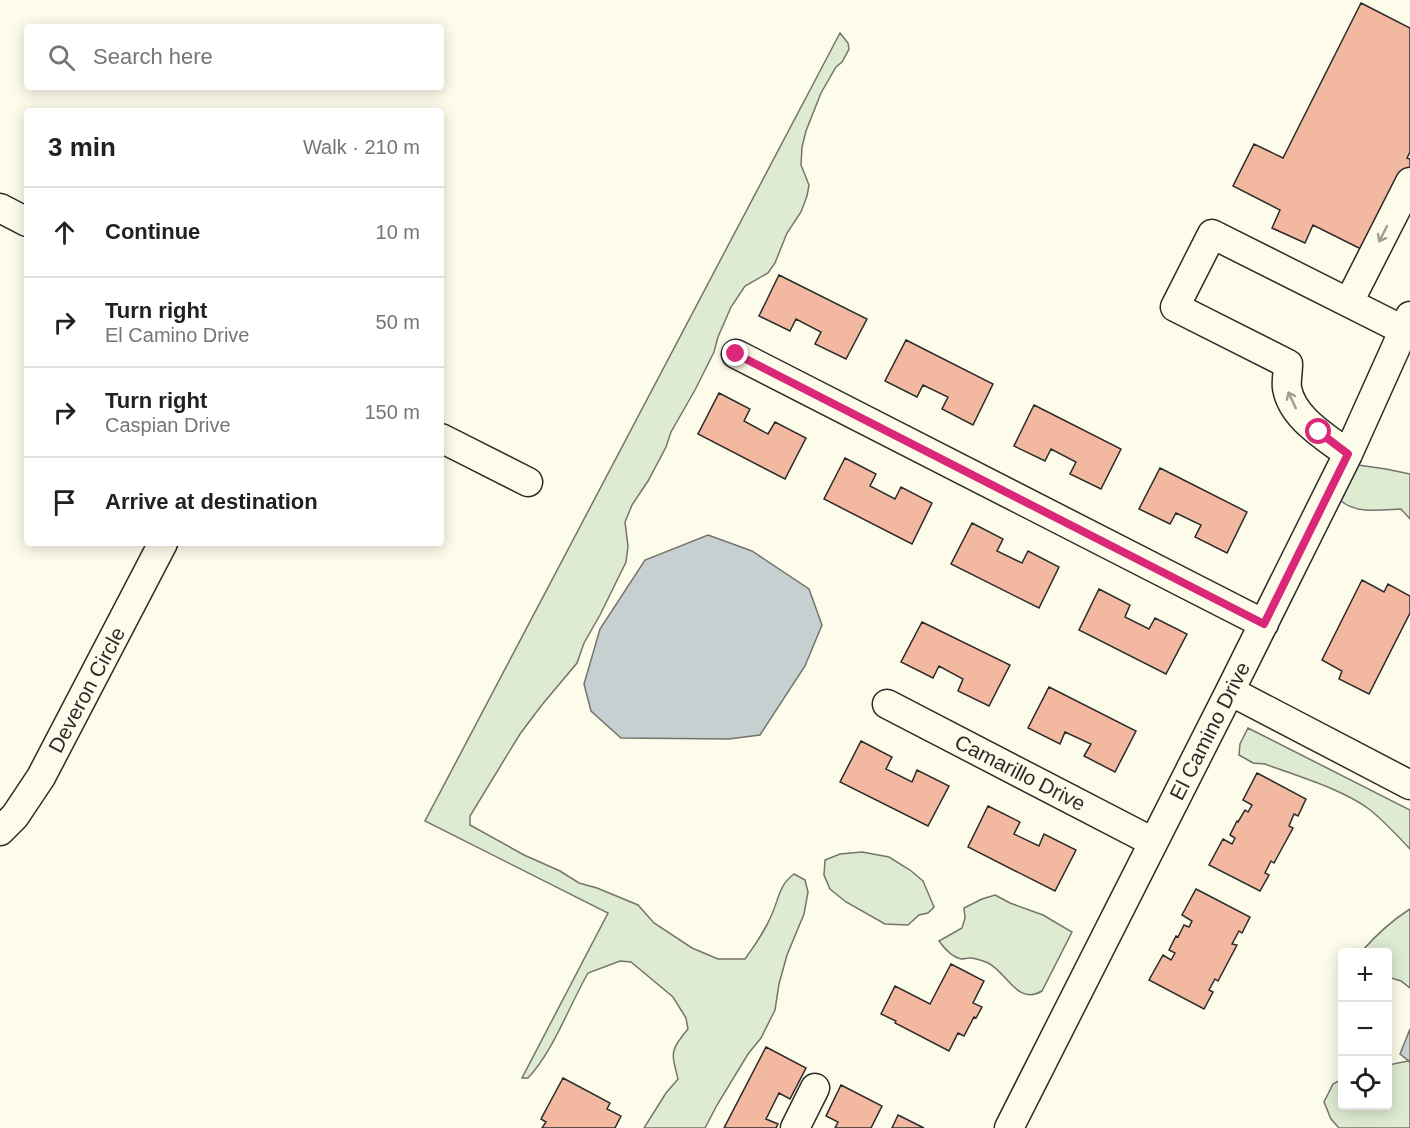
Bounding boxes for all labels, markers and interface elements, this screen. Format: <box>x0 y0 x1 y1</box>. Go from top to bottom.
search box <box>24 24 444 90</box>
icon: search <box>45 41 78 74</box>
text: Search here <box>93 44 213 69</box>
text: 3 min <box>48 132 116 162</box>
text: Walk · 210 m <box>303 136 420 158</box>
icon: ahead <box>48 216 81 249</box>
text: Continue <box>105 219 200 244</box>
text: 10 m <box>376 221 420 243</box>
one-way arrow <box>1377 224 1389 242</box>
text: Turn right <box>105 298 207 323</box>
icon: right <box>48 306 81 339</box>
text: 50 m <box>376 311 420 333</box>
text: El Camino Drive <box>105 324 249 346</box>
route end <box>722 340 748 366</box>
text: Turn right <box>105 388 207 413</box>
one-way arrow <box>1286 392 1298 410</box>
icon: right <box>48 396 81 429</box>
text: 150 m <box>364 401 420 423</box>
text: Caspian Drive <box>105 414 231 436</box>
route start <box>1305 418 1331 444</box>
icon: arrive <box>48 486 81 519</box>
text: Arrive at destination <box>105 489 318 514</box>
street label: Deveron Circle <box>44 623 129 756</box>
street label: El Camino Drive <box>1165 658 1254 804</box>
street label: Camarillo Drive <box>951 730 1089 815</box>
map controls <box>1338 948 1392 1110</box>
button: + <box>1338 948 1392 1002</box>
button: − <box>1338 1002 1392 1056</box>
button: locate <box>1338 1056 1392 1110</box>

